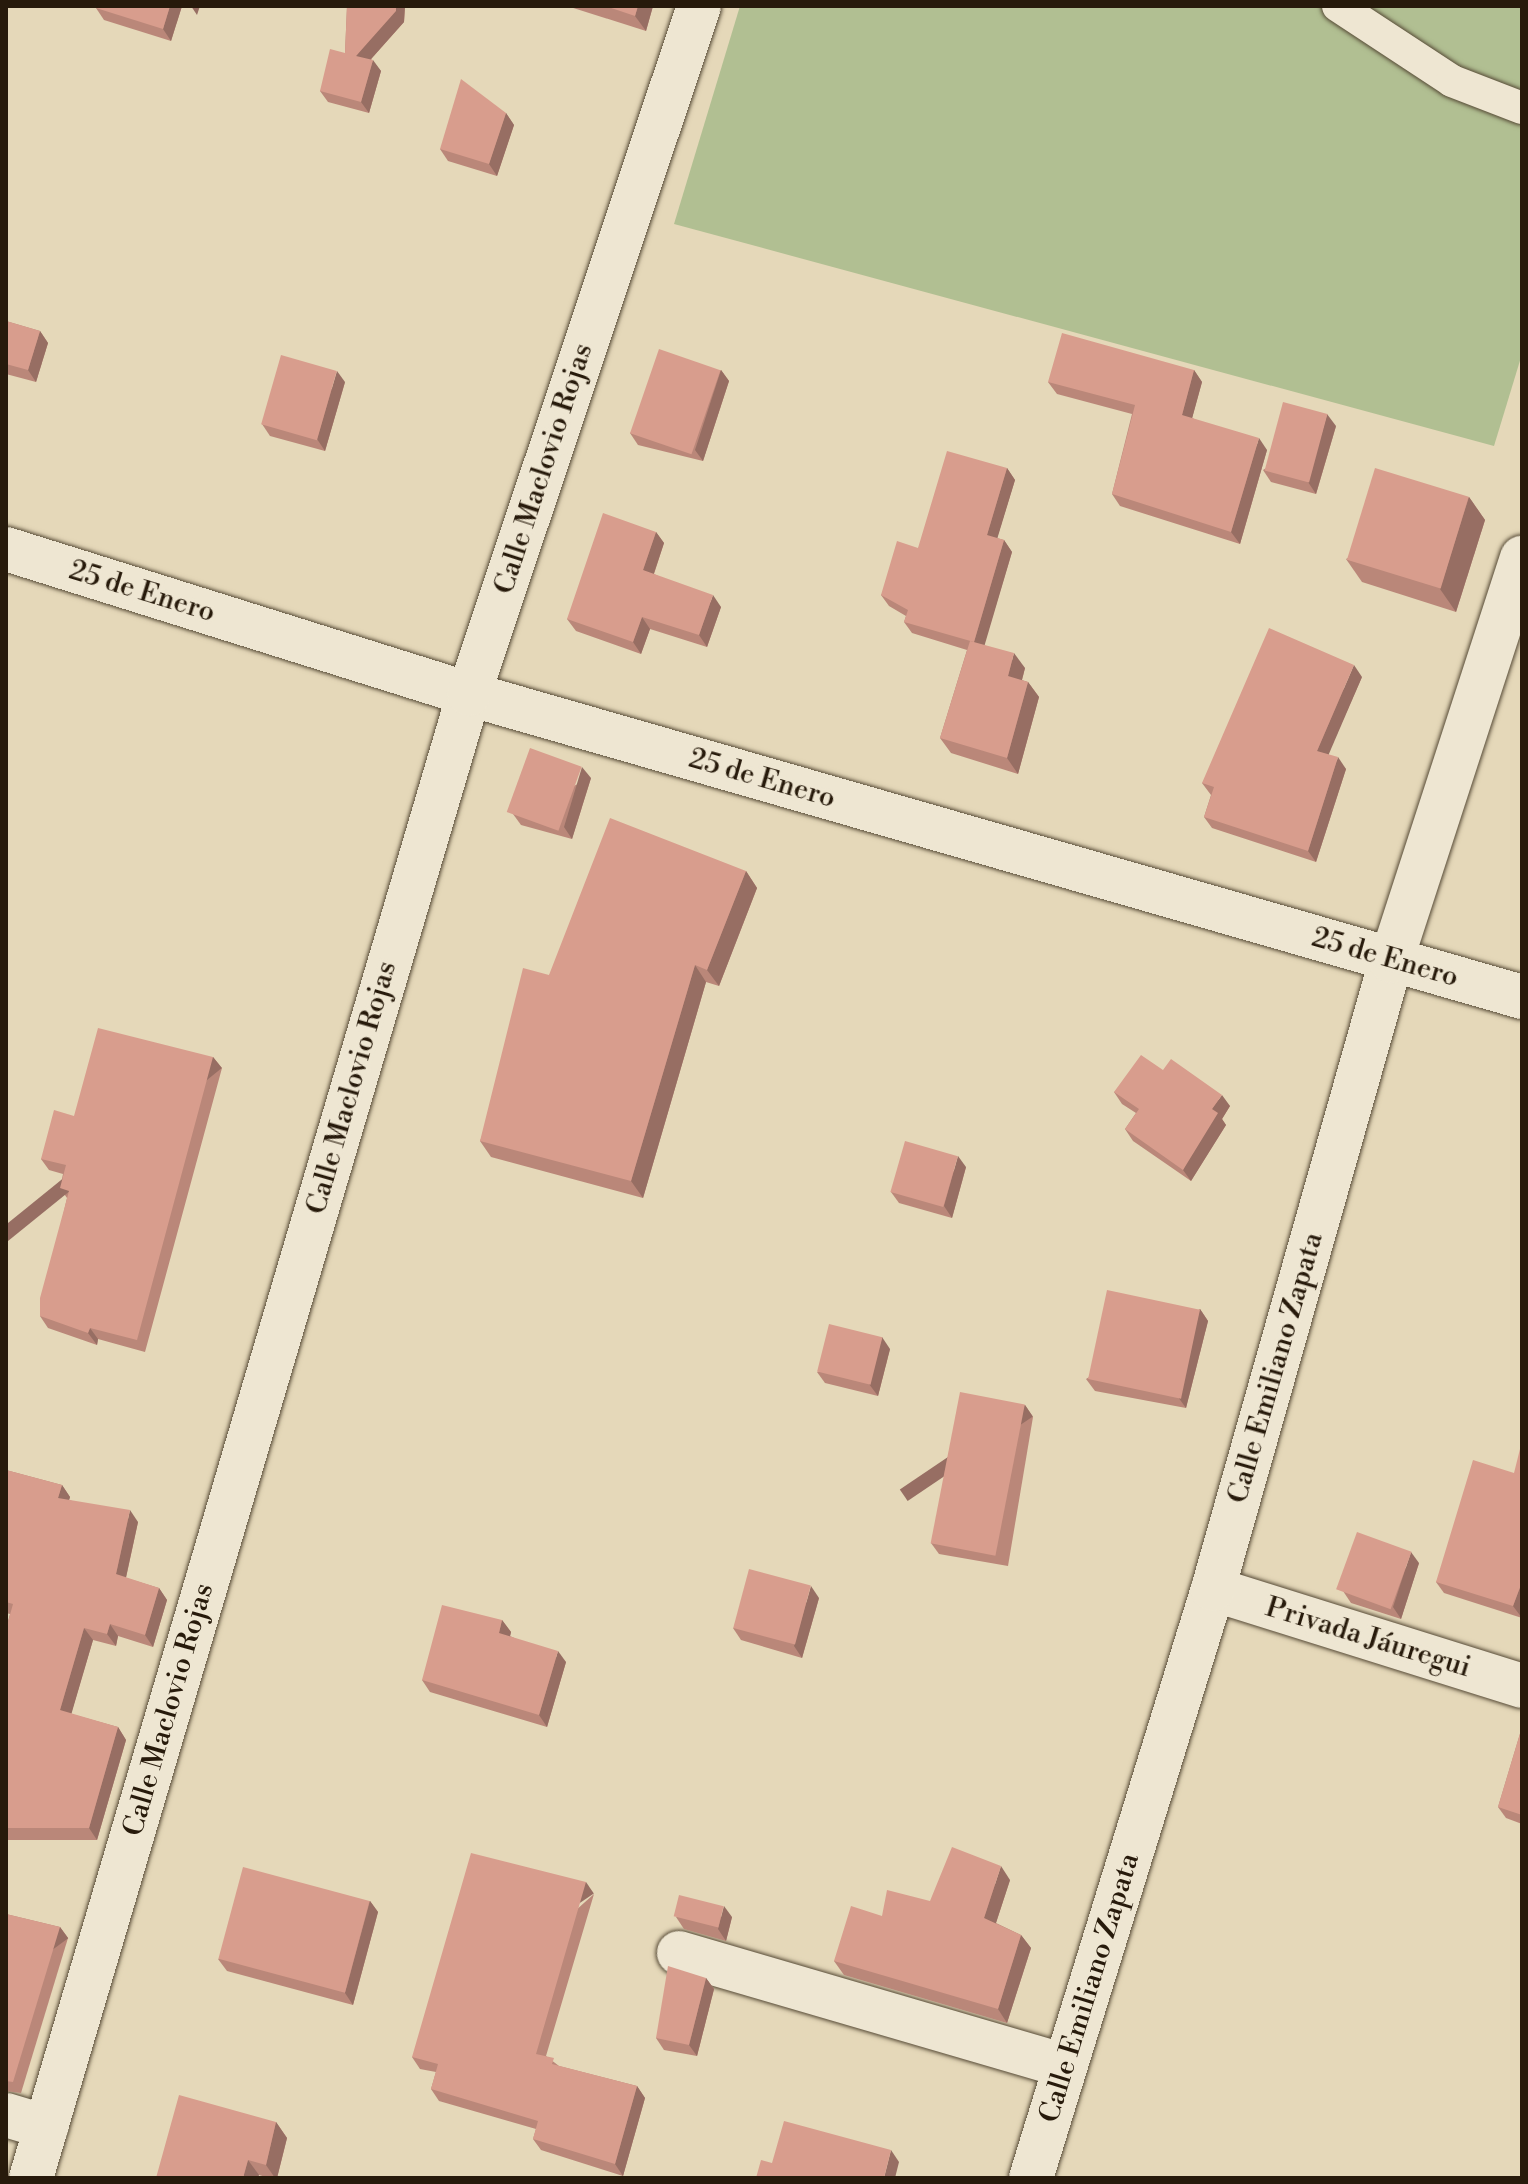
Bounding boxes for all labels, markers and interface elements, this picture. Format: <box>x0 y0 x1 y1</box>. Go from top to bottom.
street label: Calle Maclovio Rojas <box>488 340 600 598</box>
street label: 25 de Enero <box>65 554 219 630</box>
street label: 25 de Enero <box>685 742 839 816</box>
street label: 25 de Enero <box>1308 921 1462 995</box>
street label: Calle Maclovio Rojas <box>300 958 404 1218</box>
street label: Calle Emiliano Zapata <box>1221 1229 1331 1507</box>
street label: Calle Maclovio Rojas <box>117 1580 221 1840</box>
street label: Privada Jáuregui <box>1261 1591 1475 1685</box>
street label: Calle Emiliano Zapata <box>1033 1849 1147 2127</box>

